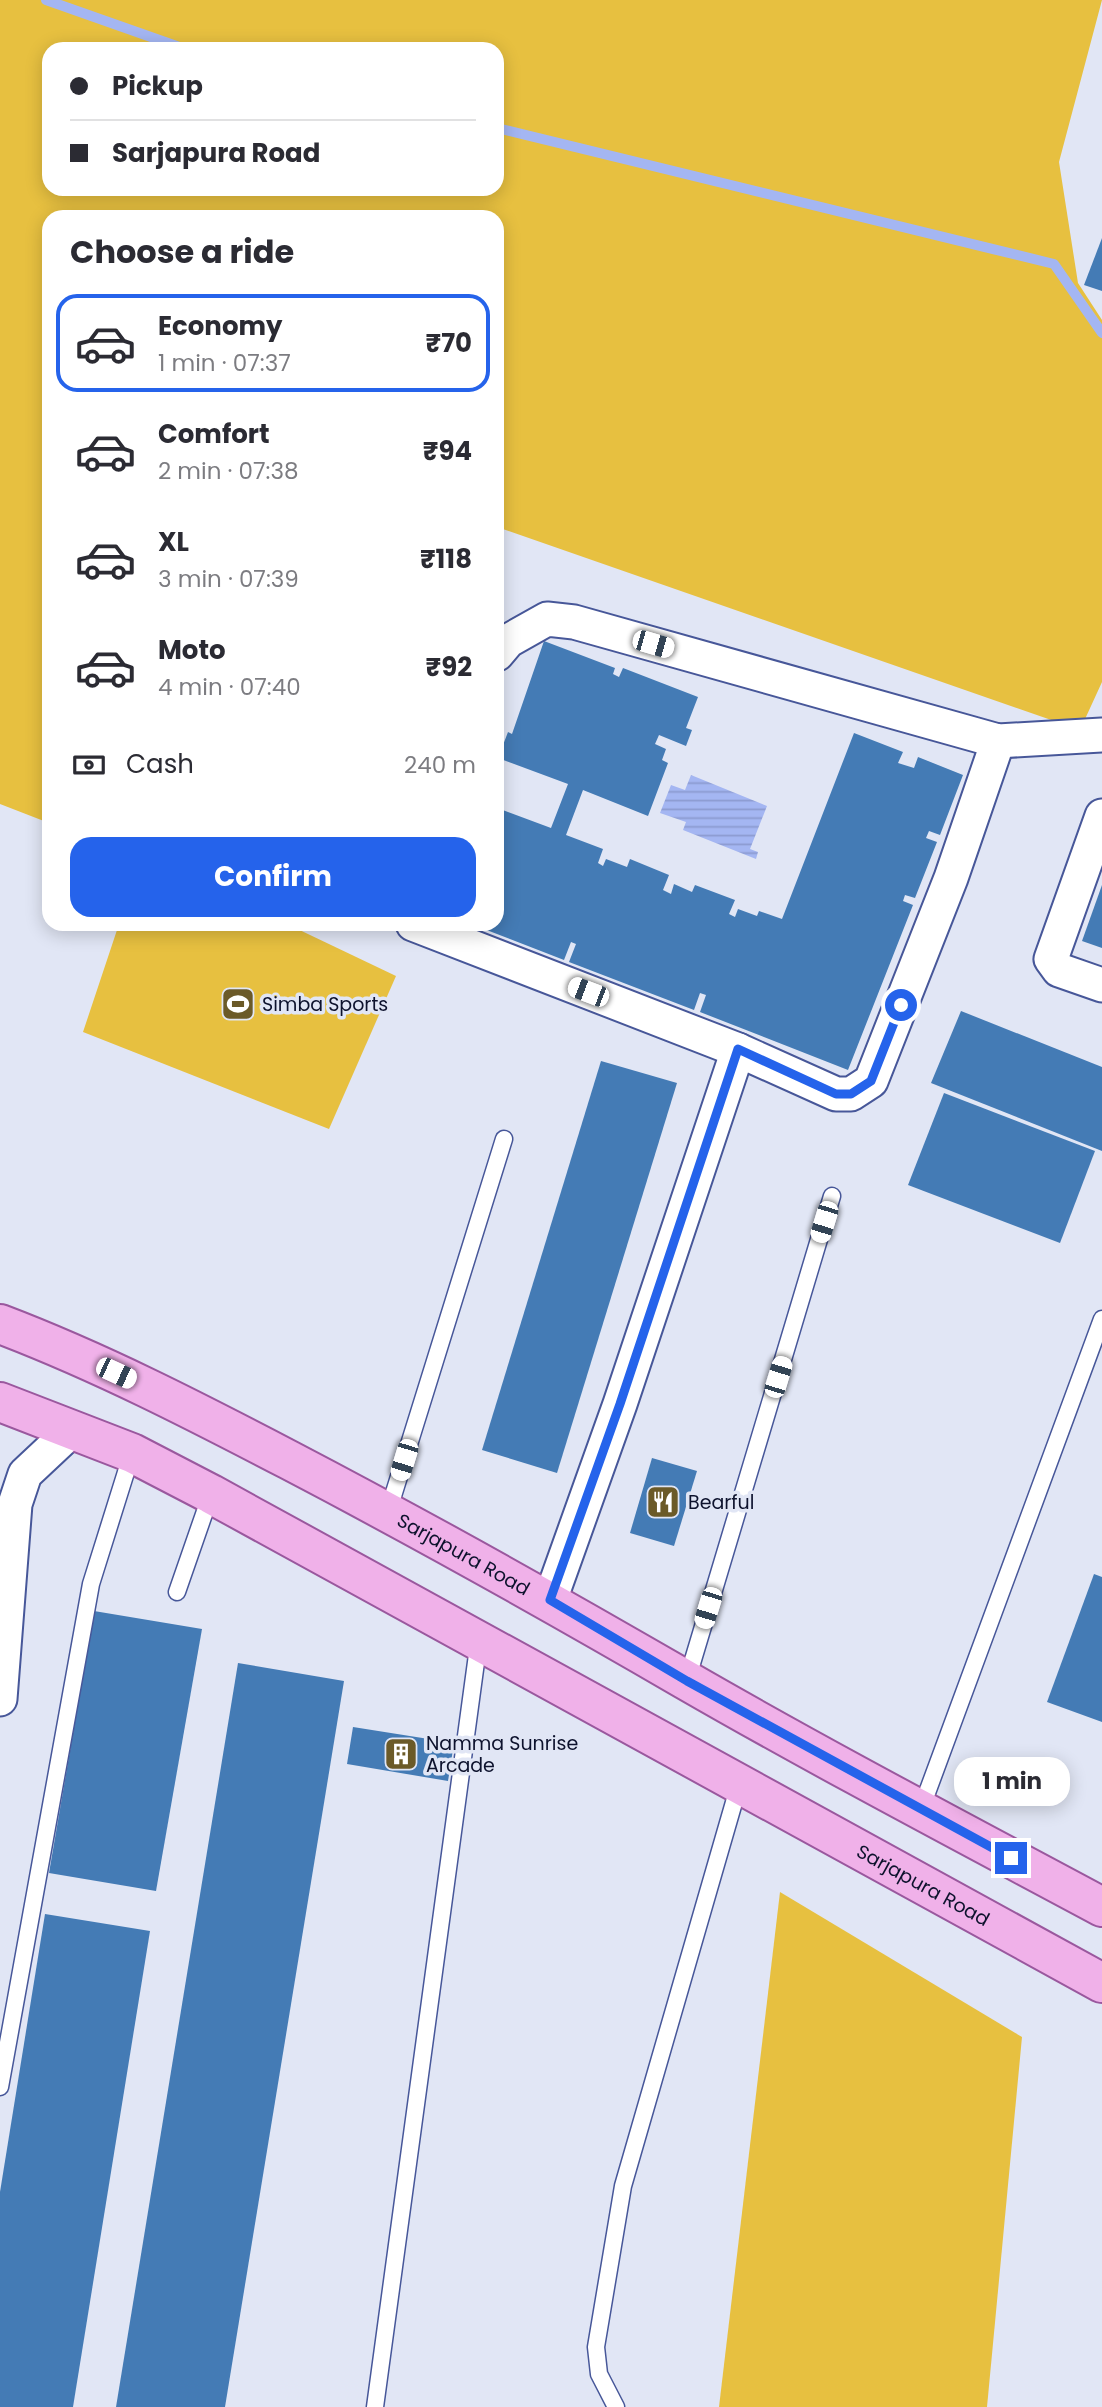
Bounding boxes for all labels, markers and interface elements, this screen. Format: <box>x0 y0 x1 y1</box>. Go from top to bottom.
text: Pickup <box>112 68 203 104</box>
text: Sarjapura Road <box>112 135 320 171</box>
text: Choose a ride <box>70 229 294 274</box>
text: Economy <box>158 308 282 344</box>
icon: car <box>74 312 137 375</box>
text: ₹70 <box>426 325 472 361</box>
text: 1 min · 07:37 <box>158 347 291 379</box>
text: Comfort <box>158 416 270 452</box>
icon: car <box>74 420 137 483</box>
text: ₹94 <box>423 433 472 469</box>
text: 2 min · 07:38 <box>158 455 299 487</box>
text: XL <box>158 524 189 560</box>
icon: car <box>74 528 137 591</box>
text: ₹118 <box>420 541 472 577</box>
text: 3 min · 07:39 <box>158 563 299 595</box>
car <box>630 628 677 660</box>
text: Moto <box>158 632 226 668</box>
icon: car <box>74 636 137 699</box>
text: ₹92 <box>426 649 472 685</box>
text: 4 min · 07:40 <box>158 671 301 703</box>
icon: cash <box>70 746 108 784</box>
text: Cash <box>126 746 194 782</box>
text: 240 m <box>404 749 476 781</box>
button: Confirm <box>70 837 476 917</box>
car <box>565 975 612 1009</box>
sports icon: Simba Sports <box>219 985 257 1023</box>
route start <box>885 989 917 1021</box>
place label: Simba Sports <box>262 991 388 1018</box>
car <box>808 1199 841 1245</box>
car <box>762 1354 795 1400</box>
car <box>93 1355 140 1391</box>
car <box>388 1437 421 1483</box>
restaurant icon: Bearful <box>644 1483 682 1521</box>
place label: Bearful <box>688 1489 754 1516</box>
street label: Sarjapura Road <box>392 1507 535 1602</box>
car <box>692 1585 725 1631</box>
place label: Namma Sunrise Arcade <box>426 1730 578 1779</box>
building icon: Namma Sunrise Arcade <box>382 1735 420 1773</box>
callout: 1 min <box>953 1756 1069 1806</box>
text: 1 min <box>982 1765 1042 1797</box>
street label: Sarjapura Road <box>852 1838 994 1933</box>
route end <box>995 1842 1027 1874</box>

